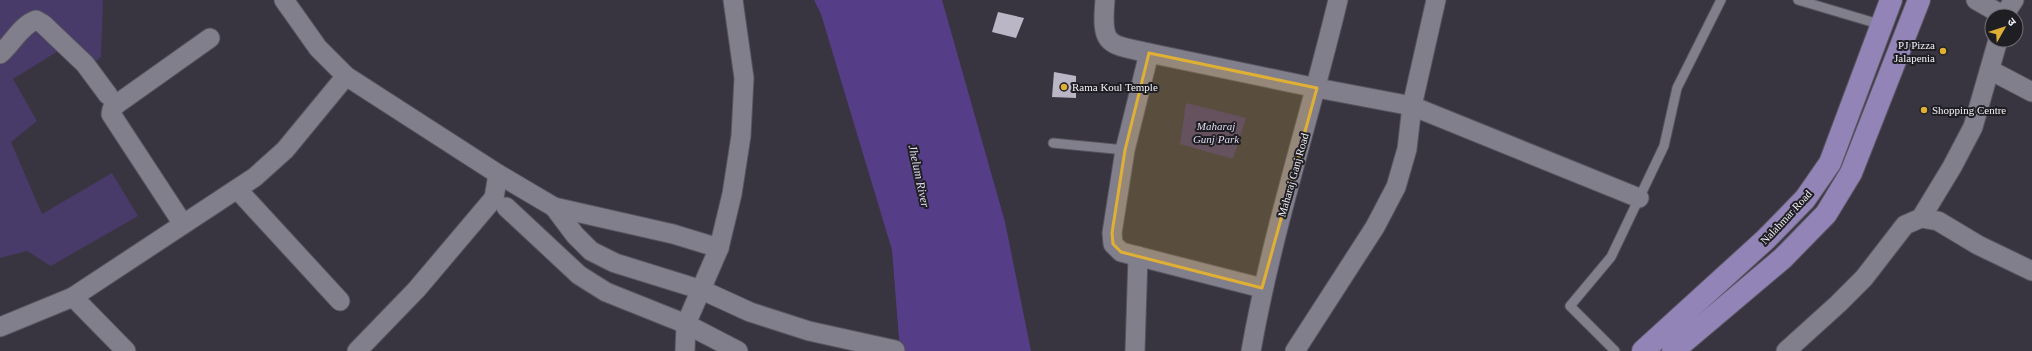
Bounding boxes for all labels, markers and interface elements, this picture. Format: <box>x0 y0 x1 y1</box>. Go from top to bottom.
north arrow <box>1984 8 2024 48</box>
text: उ <box>2005 15 2019 28</box>
place label: PJ Pizza Jalapenia <box>1894 39 1935 64</box>
marker: PJ Pizza Jalapenia <box>1938 46 1948 56</box>
place label: Rama Koul Temple <box>1072 81 1158 93</box>
marker: Rama Koul Temple <box>1059 82 1069 92</box>
place label: Shopping Centre <box>1932 104 2006 116</box>
marker: Shopping Centre <box>1919 105 1929 115</box>
park label: Maharaj Gunj Park <box>1193 120 1240 145</box>
street label: Maharaj Ganj Road <box>1275 131 1311 218</box>
water label: Jhelum River <box>906 143 933 209</box>
street label: Nalahmar Road <box>1758 187 1814 246</box>

